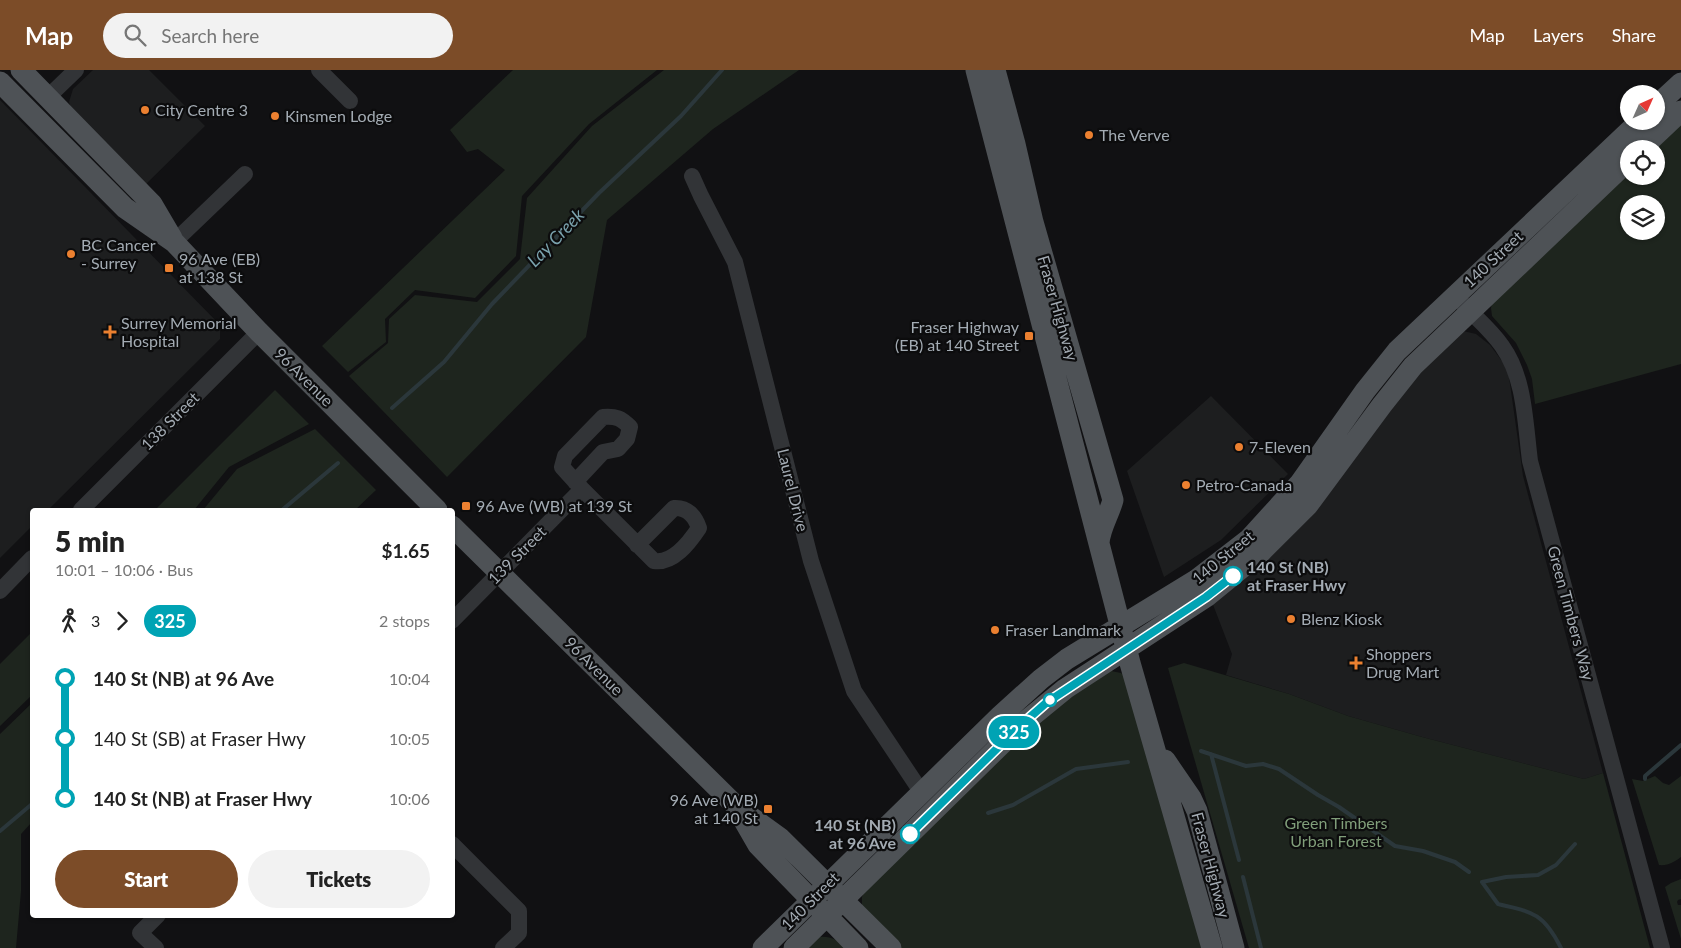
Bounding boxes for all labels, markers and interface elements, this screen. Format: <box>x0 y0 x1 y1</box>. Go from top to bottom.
search box <box>103 13 453 58</box>
text: Map <box>25 21 73 50</box>
icon: search <box>121 21 149 49</box>
text: Search here <box>161 24 259 47</box>
text: Map <box>1469 24 1505 46</box>
text: Layers <box>1533 24 1584 46</box>
text: Share <box>1612 24 1656 46</box>
north arrow <box>1620 85 1665 130</box>
map controls <box>1620 85 1665 240</box>
place label: City Centre 3 <box>155 100 248 119</box>
marker: City Centre 3 <box>139 104 151 116</box>
place label: Kinsmen Lodge <box>285 106 392 125</box>
marker: Kinsmen Lodge <box>269 110 281 122</box>
place label: The Verve <box>1099 125 1170 144</box>
marker: The Verve <box>1083 129 1095 141</box>
button: locate <box>1620 140 1665 185</box>
button: layers <box>1620 195 1665 240</box>
water label: Lay Creek <box>522 203 589 271</box>
street label: 140 Street <box>1459 226 1526 291</box>
place label: BC Cancer - Surrey <box>81 235 156 272</box>
marker: BC Cancer - Surrey <box>65 248 77 260</box>
place label: 96 Ave (EB) at 138 St <box>179 249 260 286</box>
street label: Fraser Highway <box>1034 253 1083 363</box>
marker: 96 Ave (EB) at 138 St <box>163 262 175 274</box>
place label: Surrey Memorial Hospital <box>121 313 237 350</box>
place label: Fraser Highway (EB) at 140 Street <box>895 317 1020 354</box>
marker: Surrey Memorial Hospital <box>103 325 117 339</box>
marker: Fraser Highway (EB) at 140 Street <box>1023 330 1035 342</box>
street label: 96 Avenue <box>271 343 338 410</box>
street label: 138 Street <box>137 388 203 454</box>
place label: 7-Eleven <box>1249 437 1311 456</box>
marker: 7-Eleven <box>1233 441 1245 453</box>
street label: Laurel Drive <box>774 446 813 533</box>
place label: Petro-Canada <box>1196 475 1292 494</box>
marker: Petro-Canada <box>1180 479 1192 491</box>
place label: 96 Ave (WB) at 139 St <box>476 496 632 515</box>
marker: 96 Ave (WB) at 139 St <box>460 500 472 512</box>
street label: 139 Street <box>484 522 550 588</box>
text: 5 min <box>55 524 125 558</box>
street label: 140 Street <box>1188 526 1258 587</box>
text: $1.65 <box>381 539 430 562</box>
street label: Green Timbers Way <box>1544 543 1599 683</box>
place label: 140 St (NB) at Fraser Hwy <box>1247 557 1346 594</box>
text: 10:01 – 10:06 · Bus <box>55 560 193 579</box>
marker: 140 St (NB) at Fraser Hwy <box>1223 566 1243 586</box>
icon: walk <box>55 607 83 635</box>
icon: forward <box>108 607 136 635</box>
place label: Blenz Kiosk <box>1301 609 1383 628</box>
text: 325 <box>154 610 186 632</box>
text: 3 <box>91 611 100 630</box>
text: 2 stops <box>379 611 430 630</box>
marker: Blenz Kiosk <box>1285 613 1297 625</box>
place label: Fraser Landmark <box>1005 620 1122 639</box>
marker: Fraser Landmark <box>989 624 1001 636</box>
street label: 96 Avenue <box>561 632 628 699</box>
place label: Shoppers Drug Mart <box>1366 644 1440 681</box>
marker: Shoppers Drug Mart <box>1350 657 1362 669</box>
text: 140 St (NB) at 96 Ave <box>93 667 274 690</box>
text: 10:04 <box>389 669 430 688</box>
unlabelled marker <box>1043 693 1057 707</box>
line badge: 325 <box>985 716 1043 748</box>
text: 325 <box>998 721 1030 743</box>
text: 140 St (SB) at Fraser Hwy <box>93 727 306 750</box>
text: 10:05 <box>389 729 430 748</box>
text: 140 St (NB) at Fraser Hwy <box>93 787 312 810</box>
text: 10:06 <box>389 789 430 808</box>
place label: 96 Ave (WB) at 140 St <box>670 790 758 827</box>
marker: 96 Ave (WB) at 140 St <box>762 803 774 815</box>
street label: Fraser Highway <box>1188 810 1235 920</box>
park label: Green Timbers Urban Forest <box>1284 813 1388 850</box>
place label: 140 St (NB) at 96 Ave <box>814 815 896 852</box>
marker: 140 St (NB) at 96 Ave <box>900 824 920 844</box>
button: Start <box>55 850 238 908</box>
button: Tickets <box>248 850 430 908</box>
street label: 140 Street <box>777 868 843 934</box>

